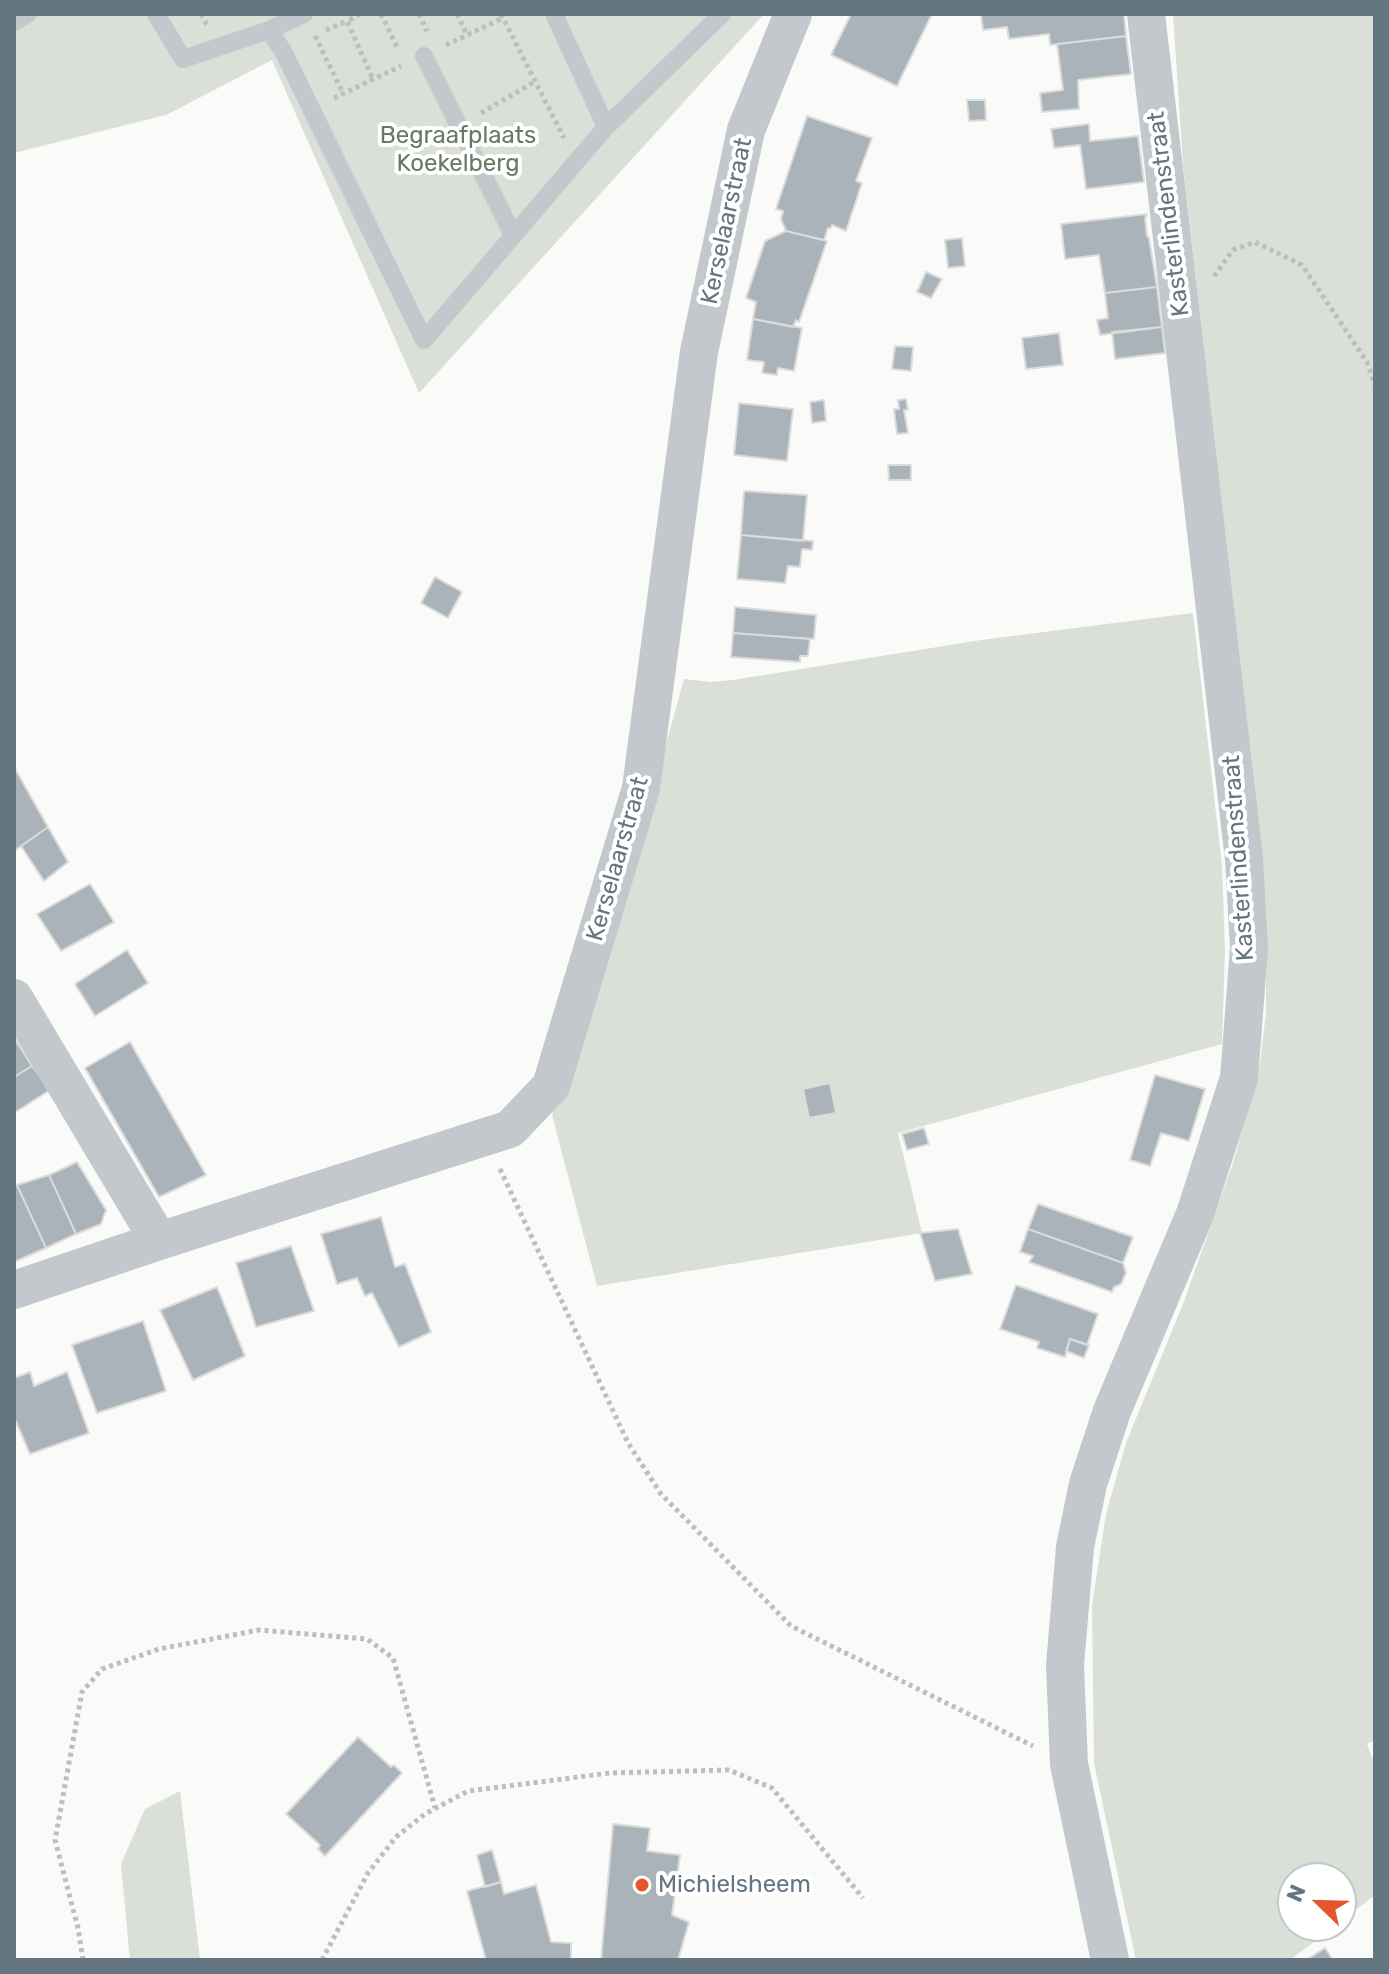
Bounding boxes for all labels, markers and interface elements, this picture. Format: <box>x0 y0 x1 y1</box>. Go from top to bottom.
street label: Kasterlindenstraat <box>1142 110 1196 318</box>
park label: Begraafplaats Koekelberg <box>380 122 536 178</box>
street label: Kerselaarstraat <box>695 135 759 307</box>
street label: Kasterlindenstraat <box>1217 754 1261 962</box>
street label: Kerselaarstraat <box>581 773 655 945</box>
north arrow <box>1277 1862 1357 1942</box>
place label: Michielsheem <box>658 1871 811 1899</box>
marker: Michielsheem <box>633 1876 651 1894</box>
text: N <box>1281 1881 1312 1906</box>

